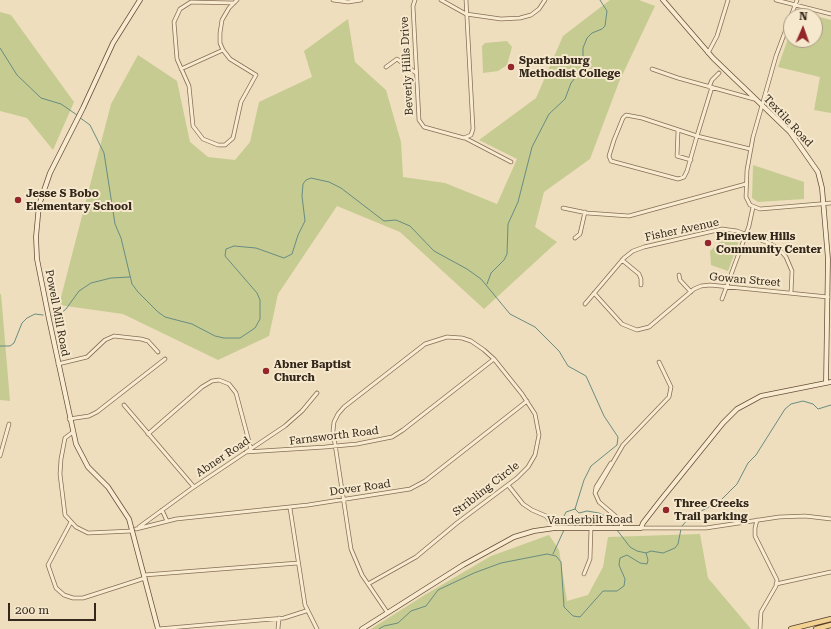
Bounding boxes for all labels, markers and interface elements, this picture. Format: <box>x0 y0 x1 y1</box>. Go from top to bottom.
north arrow <box>783 8 823 48</box>
text: N <box>799 10 808 23</box>
street label: Beverly Hills Drive <box>398 16 416 116</box>
place label: Spartanburg Methodist College <box>519 54 620 80</box>
marker: Spartanburg Methodist College <box>506 62 516 72</box>
street label: Textile Road <box>761 92 815 150</box>
place label: Jesse S Bobo Elementary School <box>26 187 132 213</box>
marker: Jesse S Bobo Elementary School <box>13 195 23 205</box>
street label: Fisher Avenue <box>644 216 720 244</box>
place label: Pineview Hills Community Center <box>716 230 822 256</box>
marker: Pineview Hills Community Center <box>703 238 713 248</box>
street label: Powell Mill Road <box>42 268 72 358</box>
street label: Gowan Street <box>709 270 781 290</box>
place label: Abner Baptist Church <box>274 358 351 384</box>
marker: Abner Baptist Church <box>261 366 271 376</box>
street label: Farnsworth Road <box>288 424 380 448</box>
street label: Abner Road <box>193 434 253 480</box>
street label: Stribling Circle <box>450 459 522 519</box>
street label: Dover Road <box>329 477 391 499</box>
place label: Three Creeks Trail parking <box>674 497 749 523</box>
marker: Three Creeks Trail parking <box>661 505 671 515</box>
street label: Vanderbilt Road <box>547 513 633 527</box>
scale bar <box>10 595 98 621</box>
text: 200 m <box>15 603 49 617</box>

